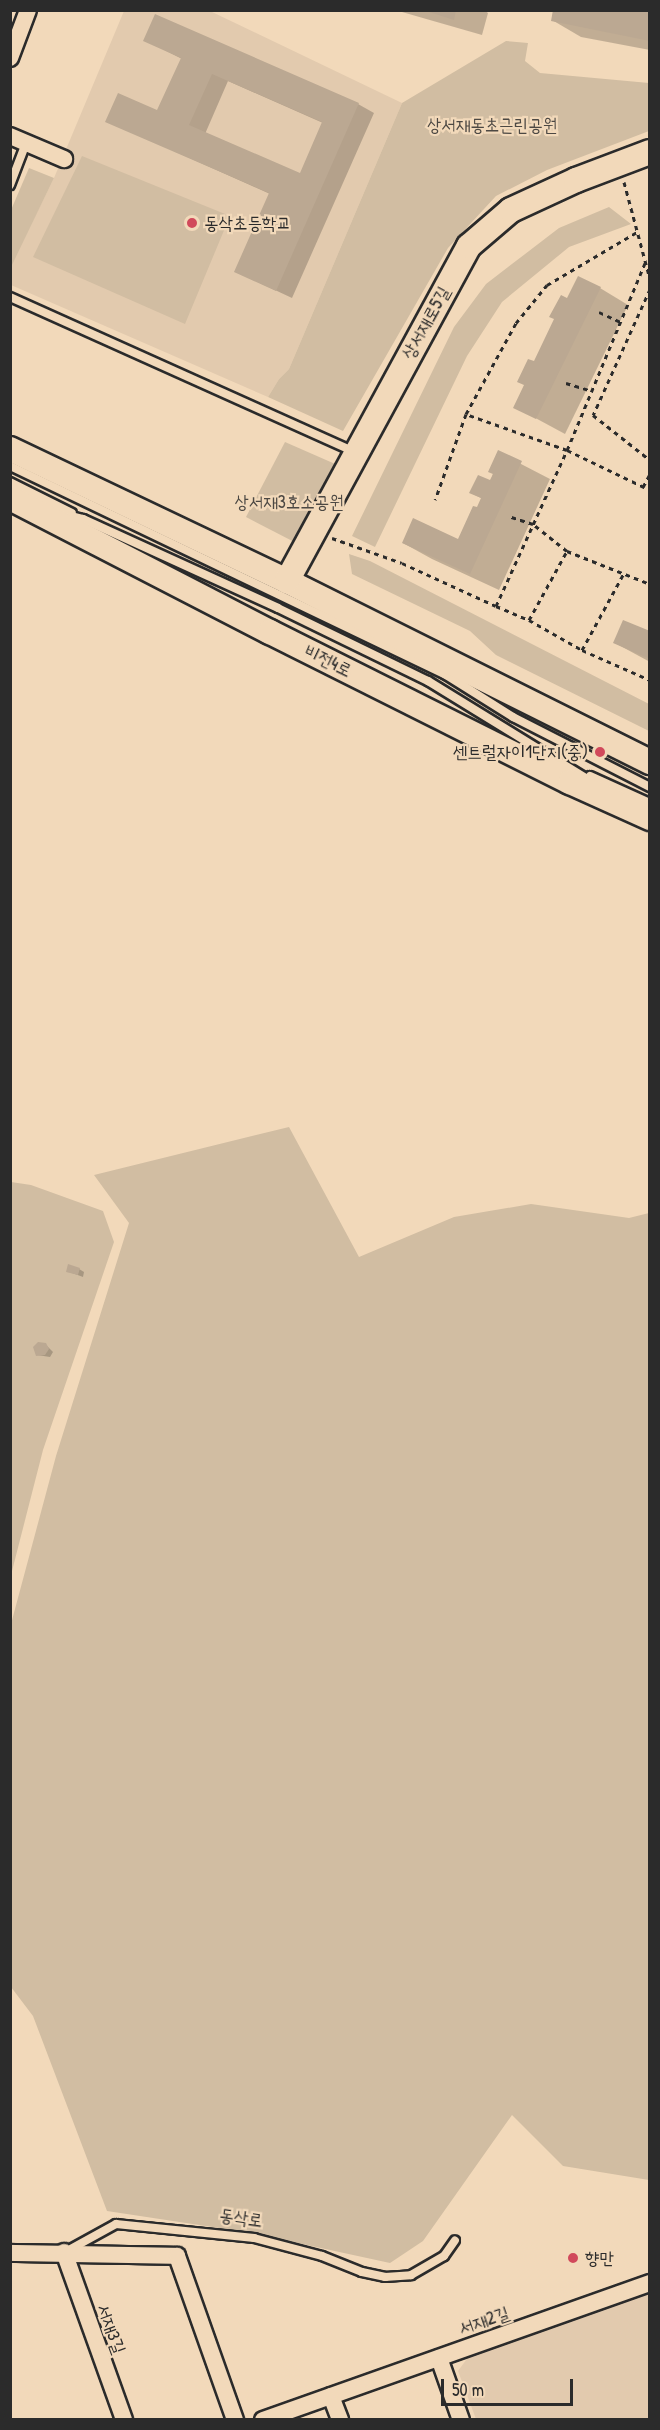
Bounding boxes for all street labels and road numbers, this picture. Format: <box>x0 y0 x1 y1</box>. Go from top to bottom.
street label: 상서재로5길 <box>397 283 455 363</box>
street label: 비전4로 <box>301 640 355 682</box>
street label: 동삭로 <box>218 2204 264 2232</box>
street label: 서재3길 <box>92 2301 130 2357</box>
street label: 서재2길 <box>456 2302 512 2340</box>

